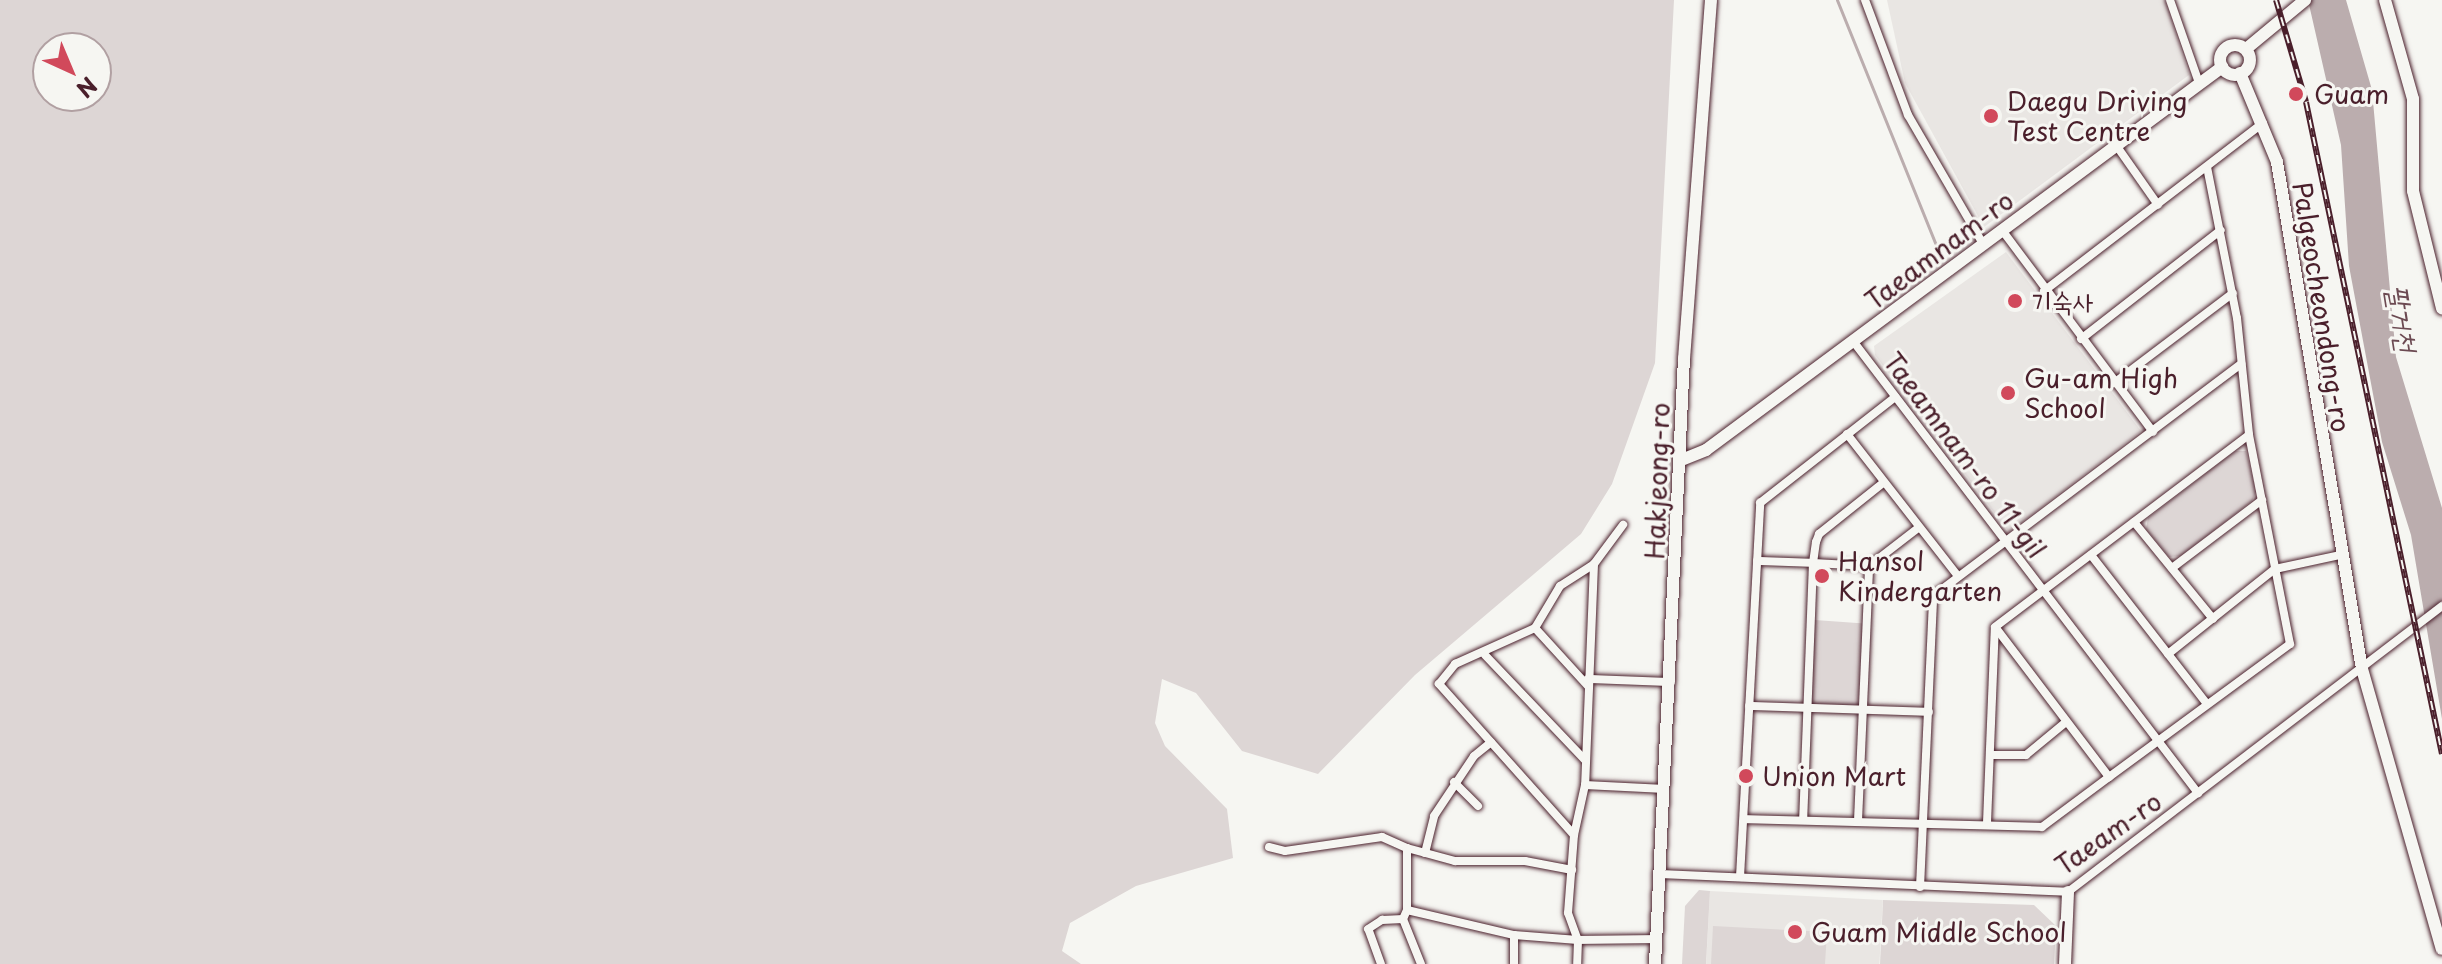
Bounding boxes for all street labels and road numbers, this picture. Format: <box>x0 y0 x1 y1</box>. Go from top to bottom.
street label: Palgeocheondong-ro <box>2287 180 2357 434</box>
street label: Taeamnam-ro <box>1859 184 2019 316</box>
street label: Taeamnam-ro 11-gil <box>1877 346 2053 564</box>
street label: Hakjeong-ro <box>1639 402 1675 560</box>
street label: Taeam-ro <box>2049 785 2167 881</box>

